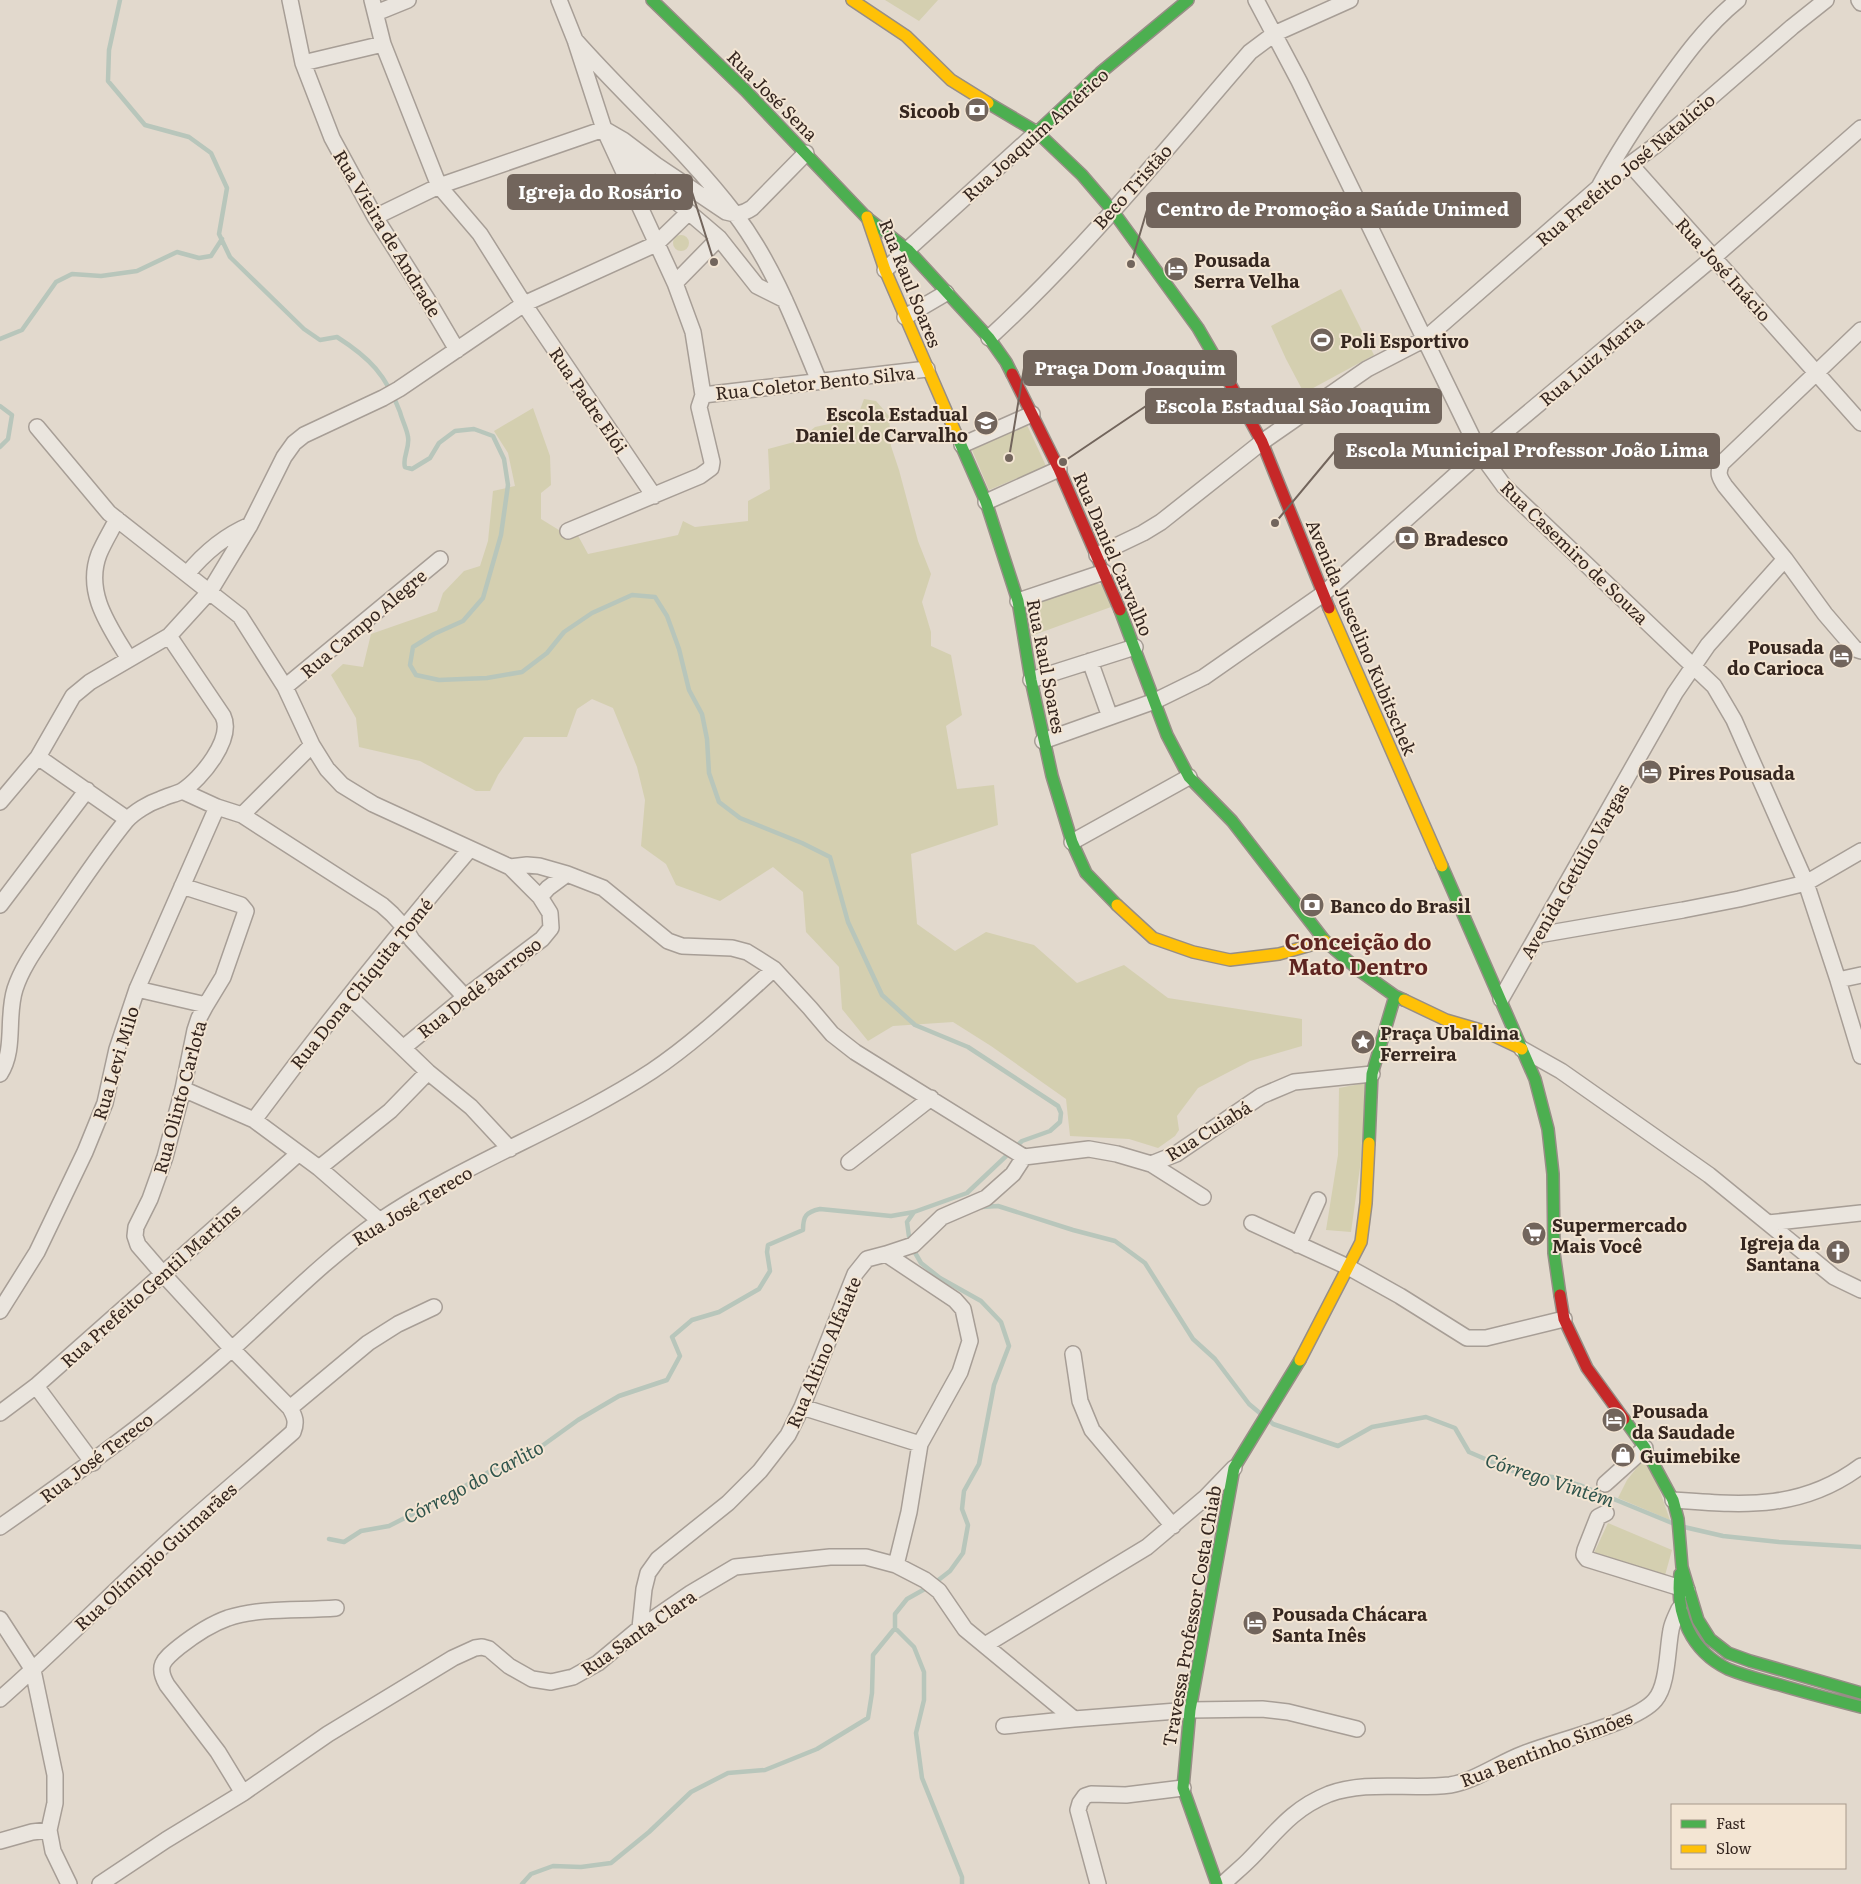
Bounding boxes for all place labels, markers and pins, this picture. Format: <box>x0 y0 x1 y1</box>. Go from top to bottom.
place label: Sicoob <box>899 97 960 124</box>
bank icon: Sicoob <box>964 97 990 123</box>
callout: Igreja do Rosário <box>508 175 692 209</box>
callout: Centro de Promoção a Saúde Unimed <box>1147 193 1520 227</box>
place label: Pousada Serra Velha <box>1194 246 1300 294</box>
hotel icon: Pousada Serra Velha <box>1163 256 1189 282</box>
sports icon: Poli Esportivo <box>1309 327 1335 353</box>
place label: Poli Esportivo <box>1340 327 1469 354</box>
callout: Praça Dom Joaquim <box>1024 351 1236 385</box>
callout: Escola Estadual São Joaquim <box>1146 389 1441 423</box>
place label: Escola Estadual Daniel de Carvalho <box>795 400 968 448</box>
school or university icon: Escola Estadual Daniel de Carvalho <box>973 410 999 436</box>
callout: Escola Municipal Professor João Lima <box>1335 434 1719 468</box>
bank icon: Bradesco <box>1394 525 1420 551</box>
place label: Bradesco <box>1424 525 1508 552</box>
place label: Pousada do Carioca <box>1727 633 1825 681</box>
hotel icon: Pousada do Carioca <box>1828 643 1854 669</box>
hotel icon: Pires Pousada <box>1637 759 1663 785</box>
place label: Pires Pousada <box>1668 759 1795 786</box>
bank icon: Banco do Brasil <box>1299 892 1325 918</box>
place label: Banco do Brasil <box>1330 892 1471 919</box>
place label: Praça Ubaldina Ferreira <box>1380 1019 1520 1067</box>
place icon: Praça Ubaldina Ferreira <box>1350 1029 1376 1055</box>
place label: Supermercado Mais Você <box>1552 1211 1687 1259</box>
supermarket icon: Supermercado Mais Você <box>1521 1221 1547 1247</box>
place label: Igreja da Santana <box>1740 1229 1821 1277</box>
church icon: Igreja da Santana <box>1825 1239 1851 1265</box>
place label: Pousada da Saudade <box>1632 1397 1735 1445</box>
hotel icon: Pousada da Saudade <box>1601 1407 1627 1433</box>
shop icon: Guimebike <box>1610 1442 1636 1468</box>
place label: Guimebike <box>1640 1442 1740 1469</box>
place label: Pousada Chácara Santa Inês <box>1272 1600 1428 1648</box>
hotel icon: Pousada Chácara Santa Inês <box>1242 1610 1268 1636</box>

